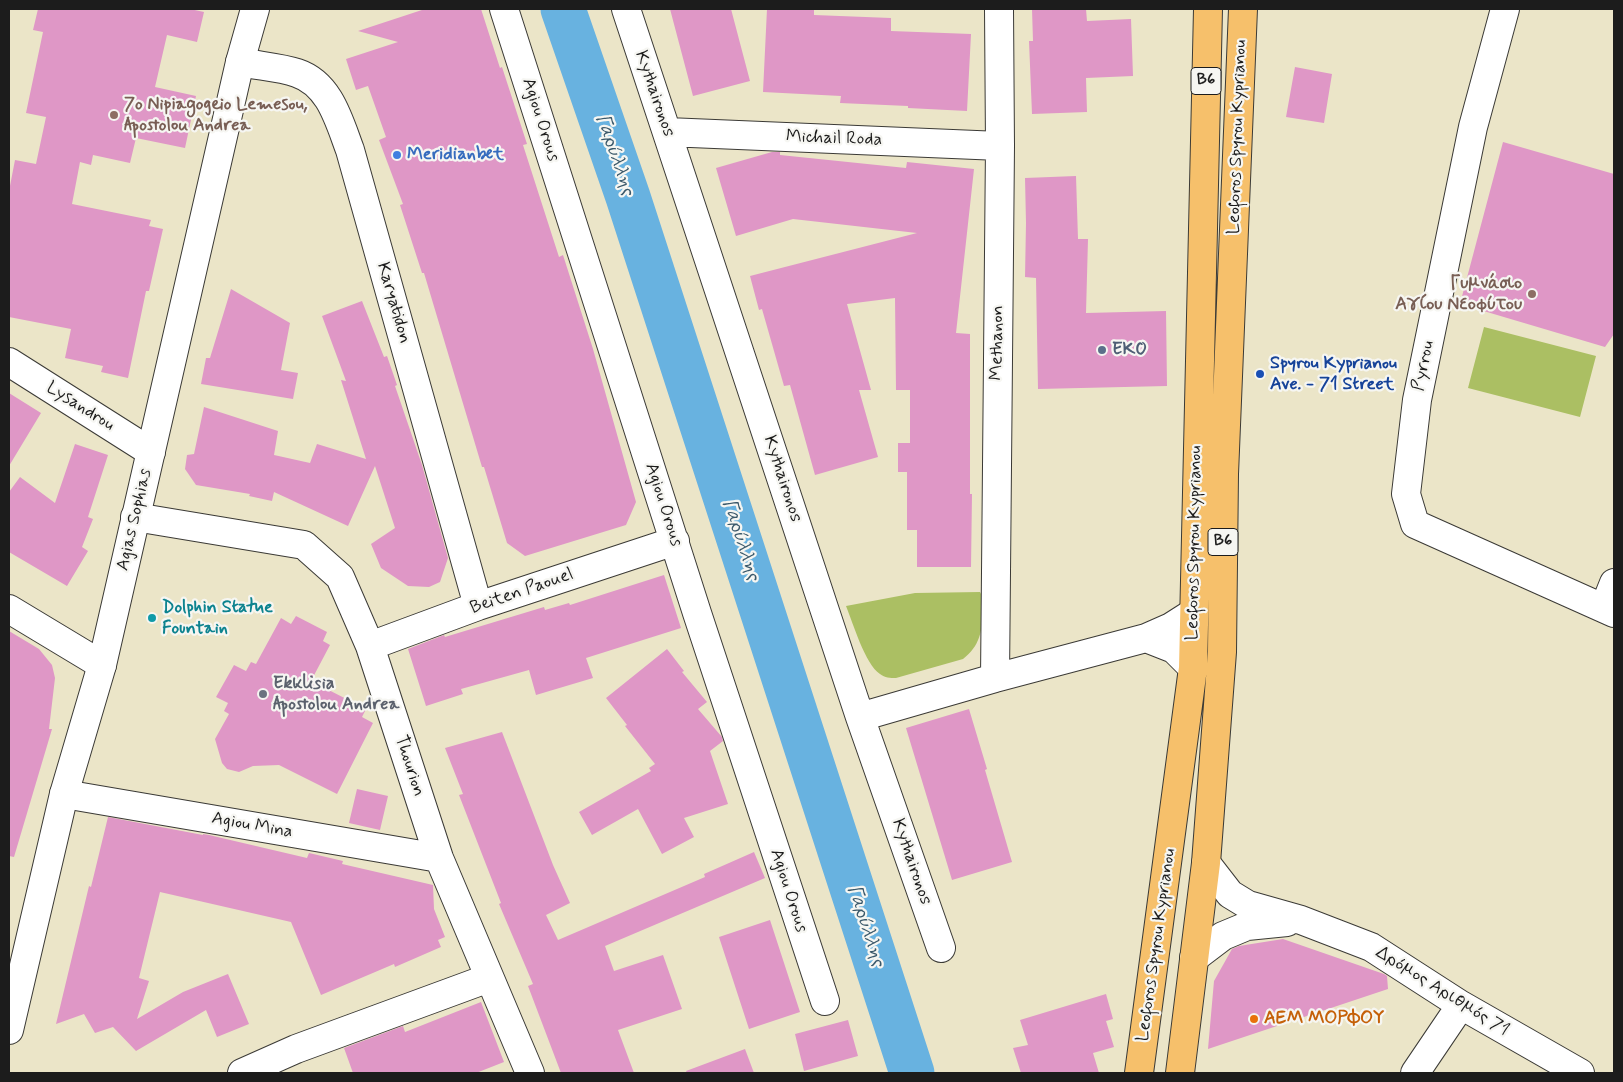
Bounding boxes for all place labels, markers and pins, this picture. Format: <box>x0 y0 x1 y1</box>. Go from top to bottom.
place label: 7o Nipiagogeio Lemesou, Apostolou Andrea <box>124 94 307 136</box>
marker: 7o Nipiagogeio Lemesou, Apostolou Andrea <box>108 109 120 121</box>
place label: Meridianbet <box>407 144 504 166</box>
marker: Meridianbet <box>391 149 403 161</box>
place label: Γυμνάσιο Αγίου Νεοφύτου <box>1395 273 1522 316</box>
marker: Γυμνάσιο Αγίου Νεοφύτου <box>1526 288 1538 300</box>
place label: EKO <box>1112 339 1147 361</box>
marker: EKO <box>1096 344 1108 356</box>
place label: Spyrou Kyprianou Ave. - 71 Street <box>1270 353 1397 396</box>
marker: Spyrou Kyprianou Ave. - 71 Street <box>1254 368 1266 380</box>
place label: Dolphin Statue Fountain <box>162 597 273 640</box>
marker: Dolphin Statue Fountain <box>146 612 158 624</box>
place label: Ekklisia Apostolou Andrea <box>273 673 399 716</box>
marker: Ekklisia Apostolou Andrea <box>257 688 269 700</box>
place label: ΑΕΜ ΜΟΡΦΟΥ <box>1264 1008 1384 1030</box>
marker: ΑΕΜ ΜΟΡΦΟΥ <box>1248 1013 1260 1025</box>

